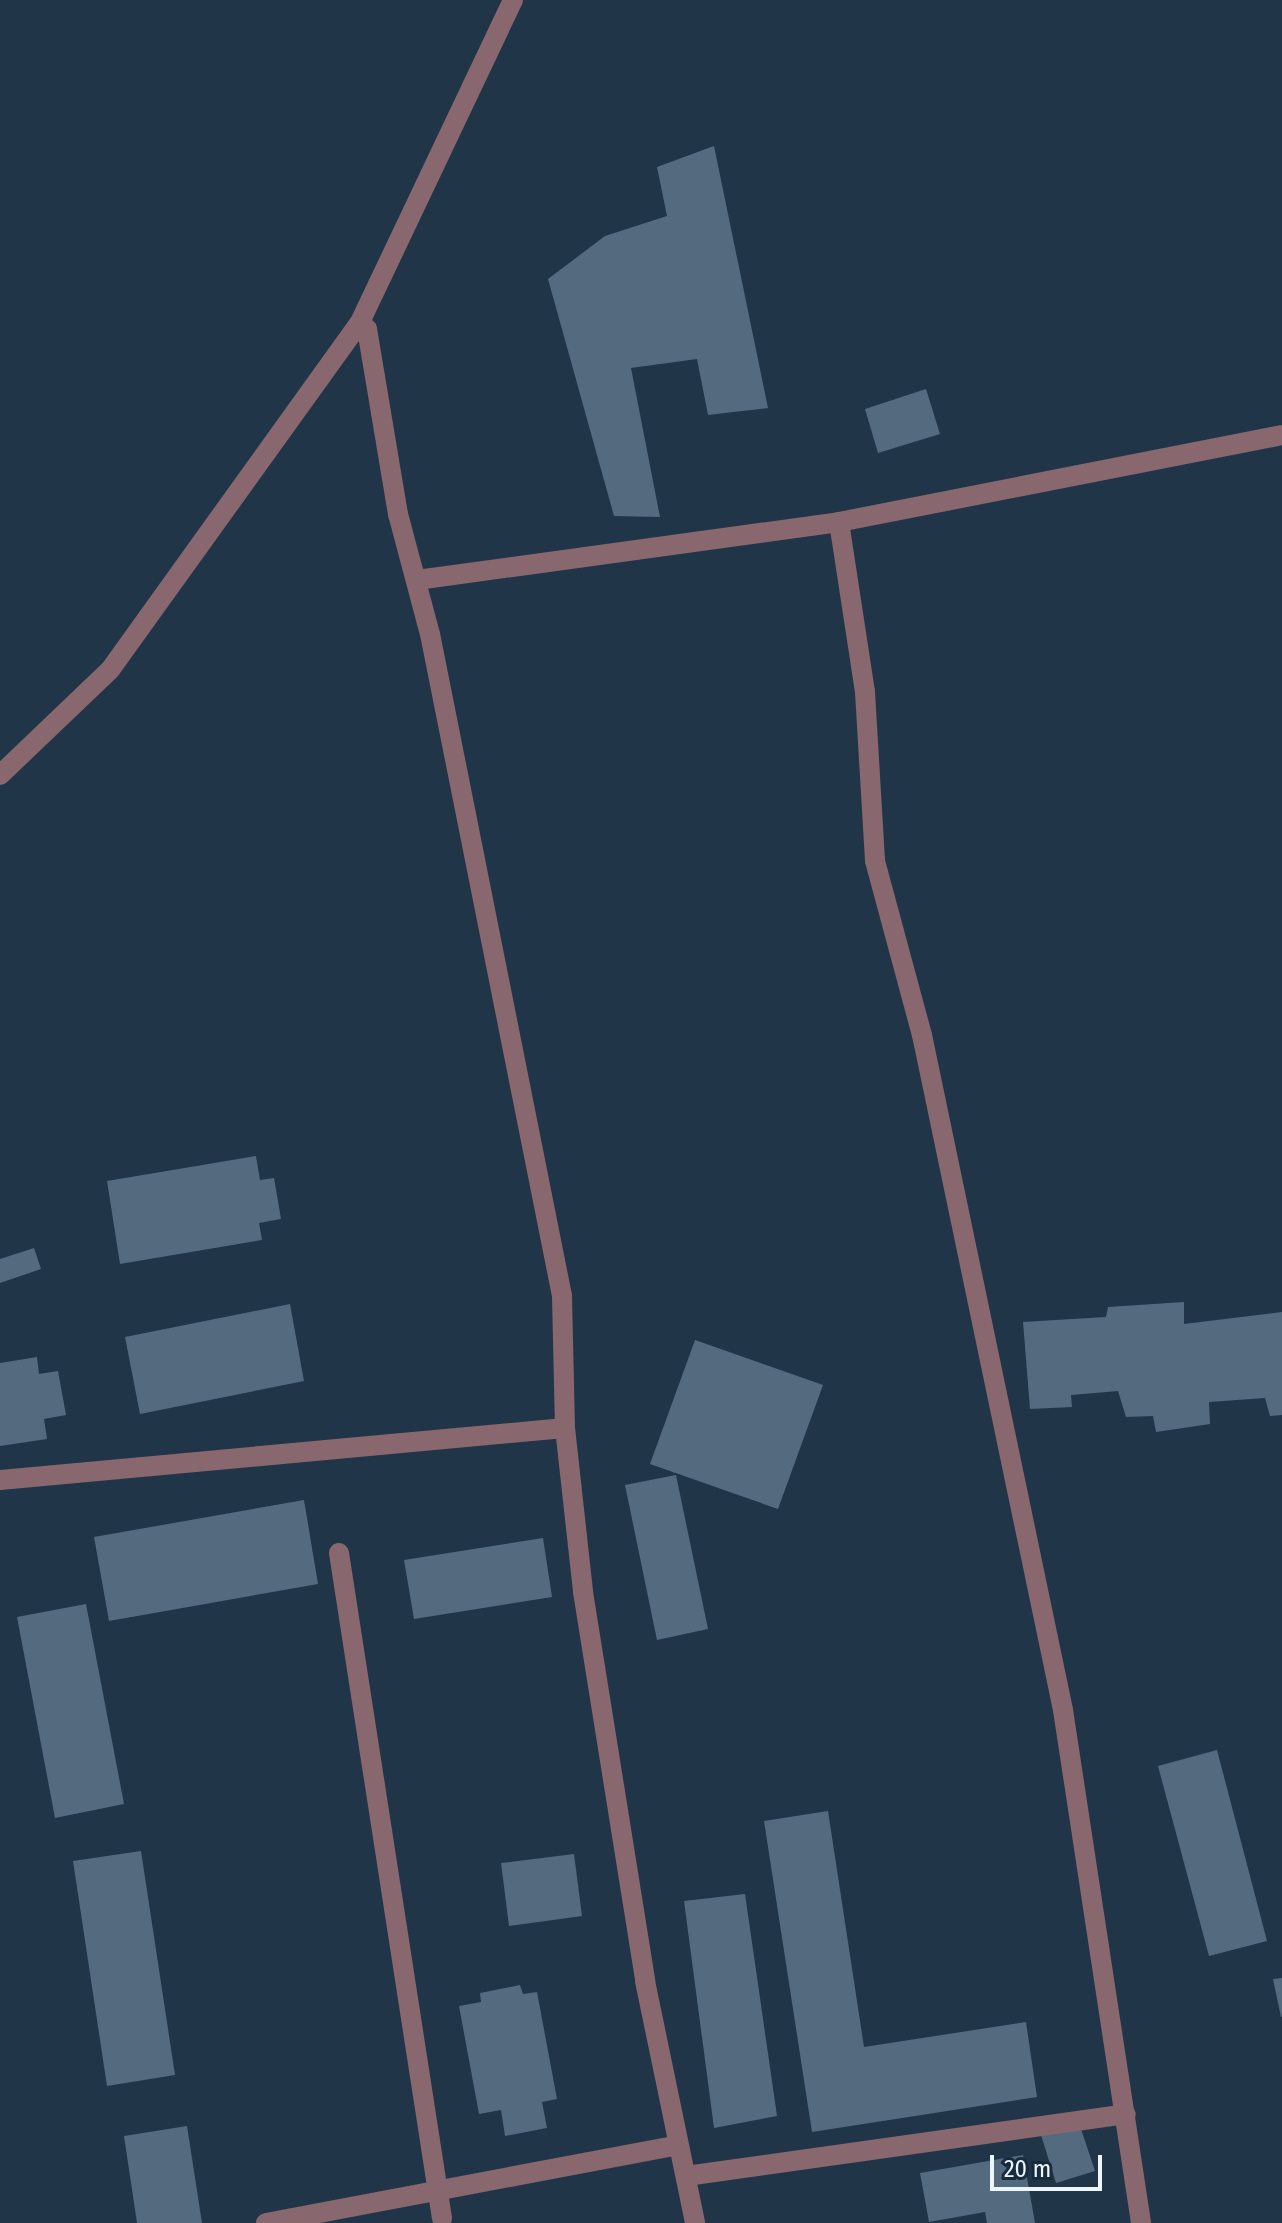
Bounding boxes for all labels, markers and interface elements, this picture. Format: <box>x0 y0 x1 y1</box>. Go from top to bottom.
scale bar <box>994 2139 1106 2189</box>
text: 20 m <box>1004 2155 1051 2183</box>

